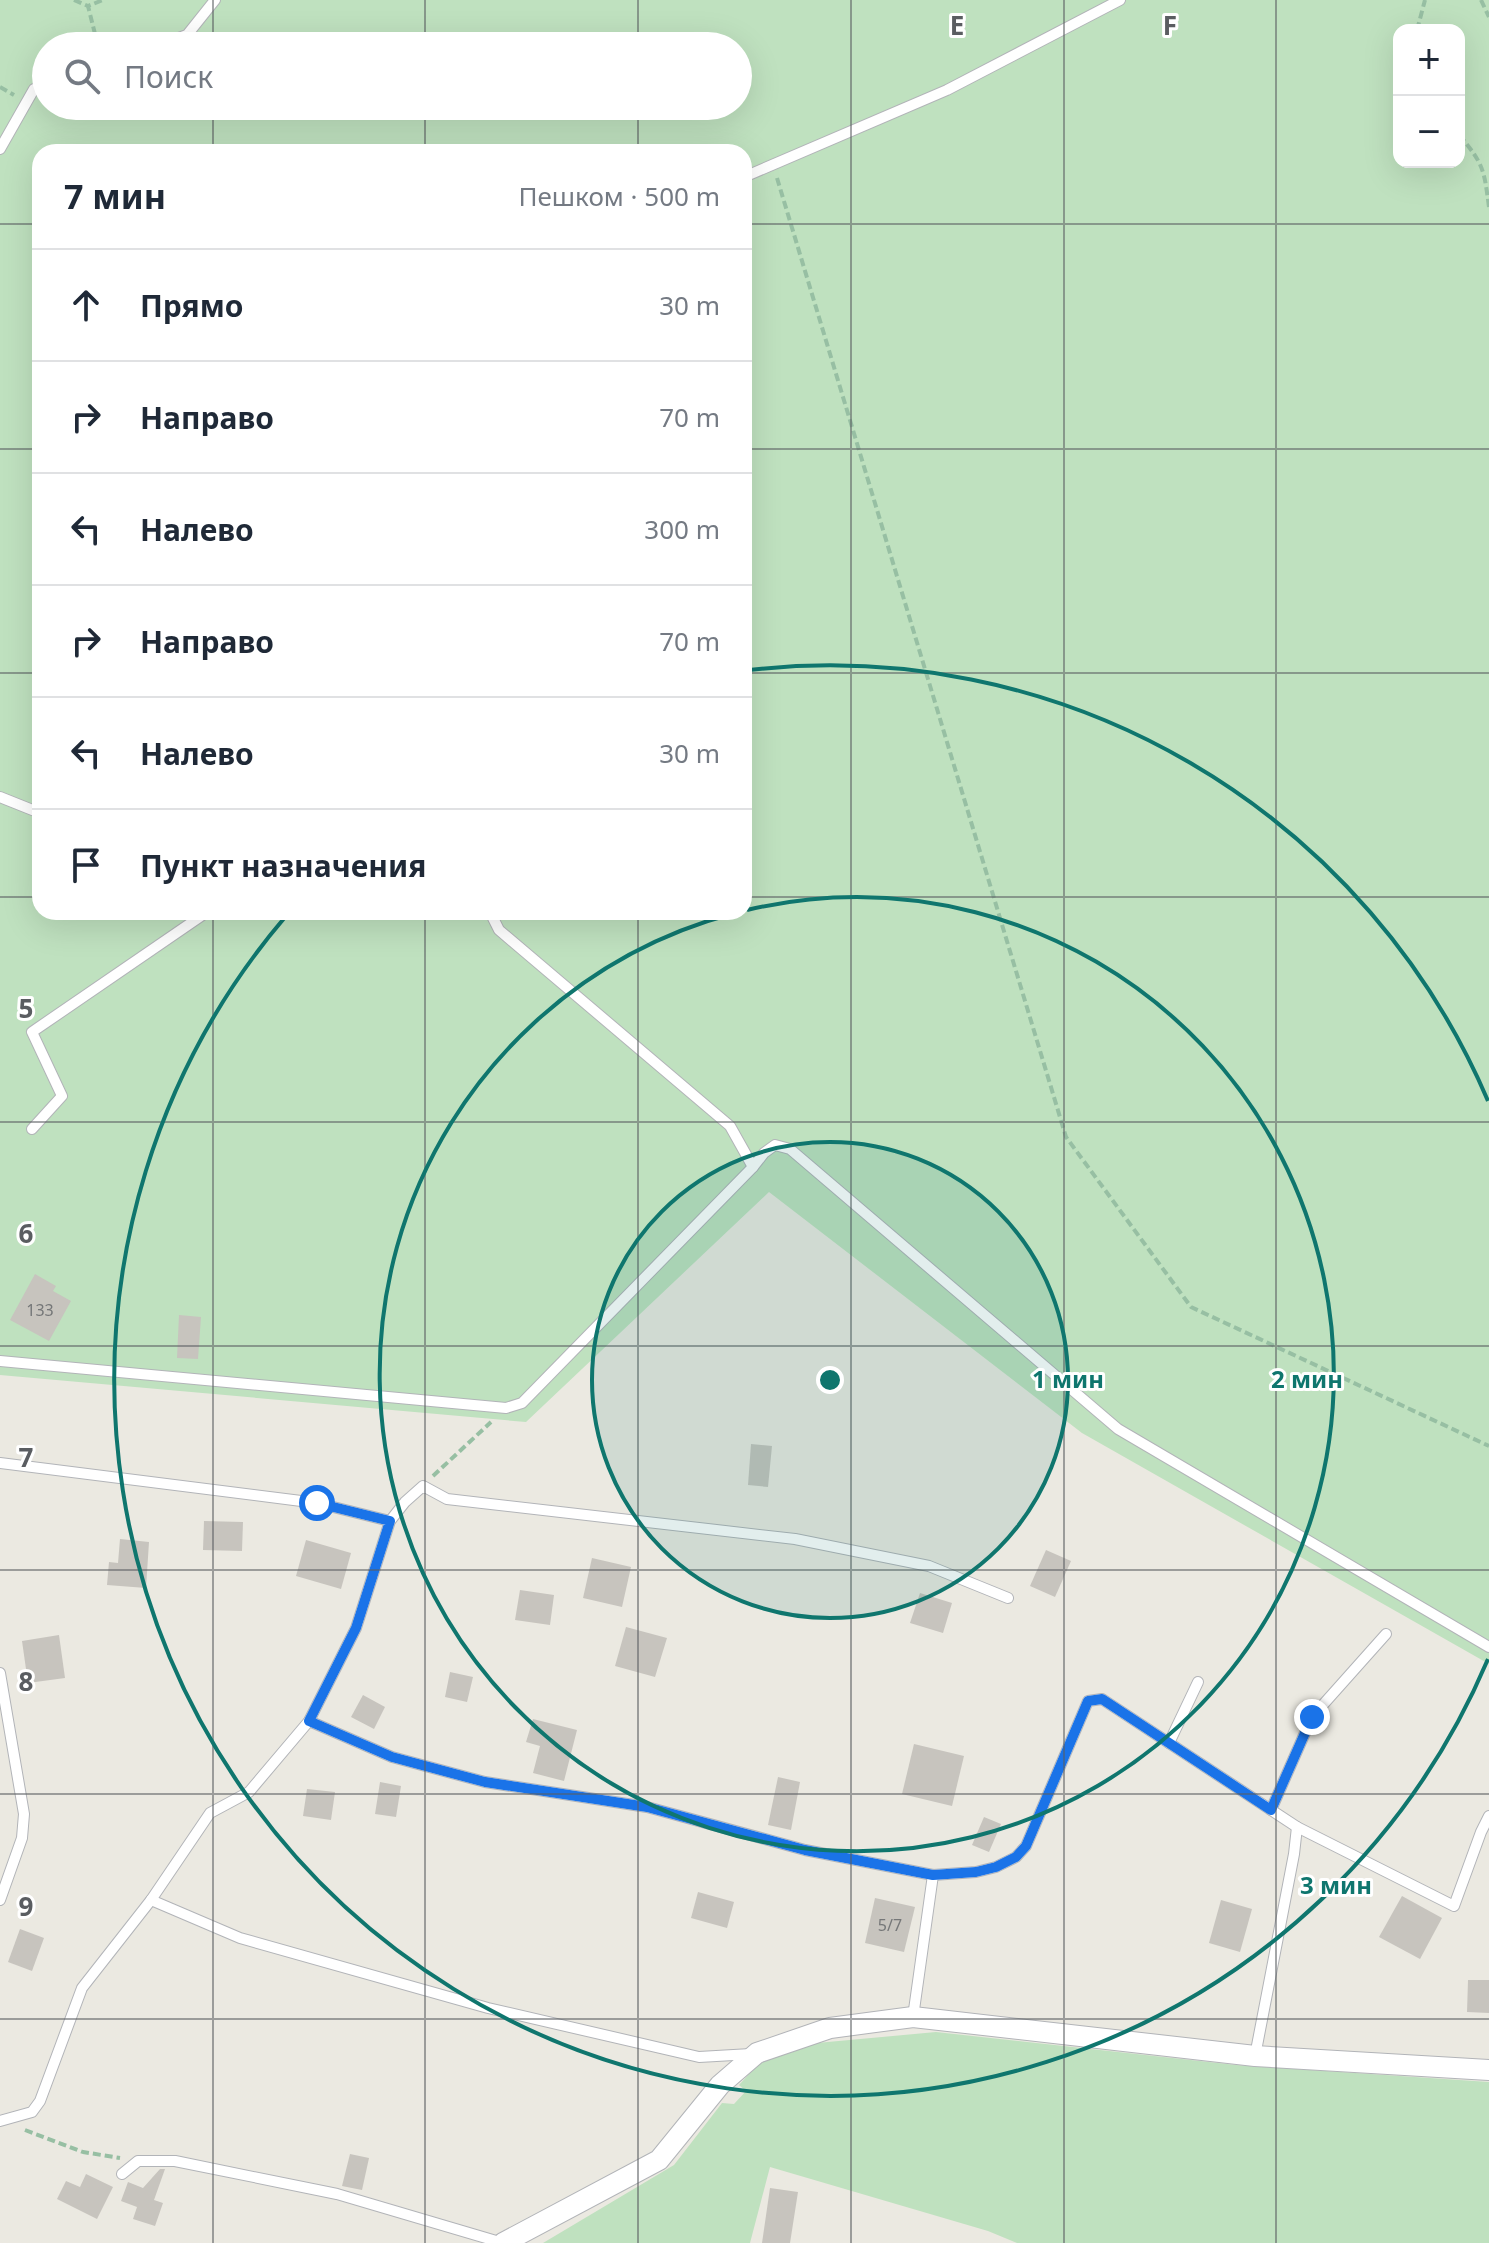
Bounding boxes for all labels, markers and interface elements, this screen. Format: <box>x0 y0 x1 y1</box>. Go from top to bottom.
text: E <box>950 7 964 43</box>
text: F <box>1163 7 1177 43</box>
map controls <box>1393 24 1465 168</box>
button: + <box>1393 24 1465 96</box>
search box <box>32 32 752 120</box>
icon: search <box>60 54 104 98</box>
text: Поиск <box>124 56 213 97</box>
button: − <box>1393 96 1465 168</box>
text: 7 мин <box>64 173 166 219</box>
text: Пешком · 500 m <box>518 178 720 214</box>
icon: ahead <box>64 283 108 327</box>
text: Прямо <box>140 285 244 326</box>
text: 30 m <box>659 287 720 323</box>
icon: right <box>64 395 108 439</box>
text: Направо <box>140 397 274 438</box>
text: 70 m <box>659 399 720 435</box>
icon: left <box>64 507 108 551</box>
text: Налево <box>140 509 254 550</box>
text: 300 m <box>644 511 720 547</box>
icon: right <box>64 619 108 663</box>
text: Направо <box>140 621 274 662</box>
text: 70 m <box>659 623 720 659</box>
icon: left <box>64 731 108 775</box>
text: Налево <box>140 733 254 774</box>
text: 30 m <box>659 735 720 771</box>
icon: arrive <box>64 843 108 887</box>
text: Пункт назначения <box>140 845 426 886</box>
text: 5 <box>19 990 33 1026</box>
text: 6 <box>19 1215 34 1251</box>
house number: 133 <box>26 1299 54 1321</box>
text: 1 мин <box>1032 1362 1104 1395</box>
text: 2 мин <box>1271 1362 1343 1395</box>
centre of rings <box>816 1366 844 1394</box>
text: 7 <box>19 1439 34 1475</box>
route start <box>299 1485 335 1521</box>
text: 8 <box>19 1663 33 1699</box>
route end <box>1294 1699 1330 1735</box>
text: 3 мин <box>1300 1868 1372 1901</box>
text: 9 <box>19 1888 33 1924</box>
house number: 5/7 <box>878 1914 902 1936</box>

